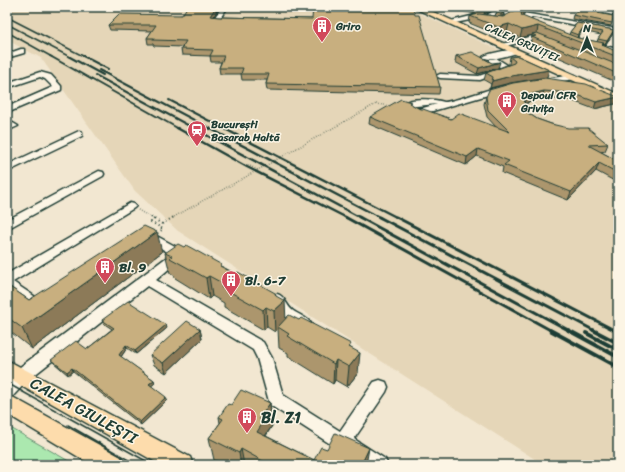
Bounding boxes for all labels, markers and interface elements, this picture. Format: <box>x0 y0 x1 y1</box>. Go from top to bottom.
building icon: Griro <box>311 15 333 43</box>
place label: Griro <box>335 17 361 36</box>
street label: CALEA GRIVIȚEI <box>482 18 563 68</box>
north arrow <box>567 18 607 58</box>
text: N <box>582 19 591 38</box>
place label: Depoul CFR Grivița <box>520 86 576 118</box>
building icon: Depoul CFR Grivița <box>496 90 518 118</box>
place label: București Basarab Haltă <box>211 115 281 147</box>
station icon: București Basarab Haltă <box>186 119 208 147</box>
building icon: Bl. 9 <box>94 256 116 284</box>
place label: Bl. 9 <box>119 256 146 279</box>
building icon: Bl. 6-7 <box>220 269 242 297</box>
place label: Bl. 6-7 <box>245 269 287 292</box>
street label: CALEA GIULEȘTI <box>25 369 144 453</box>
place label: Bl. Z1 <box>261 403 301 432</box>
building icon: Bl. Z1 <box>236 406 258 434</box>

